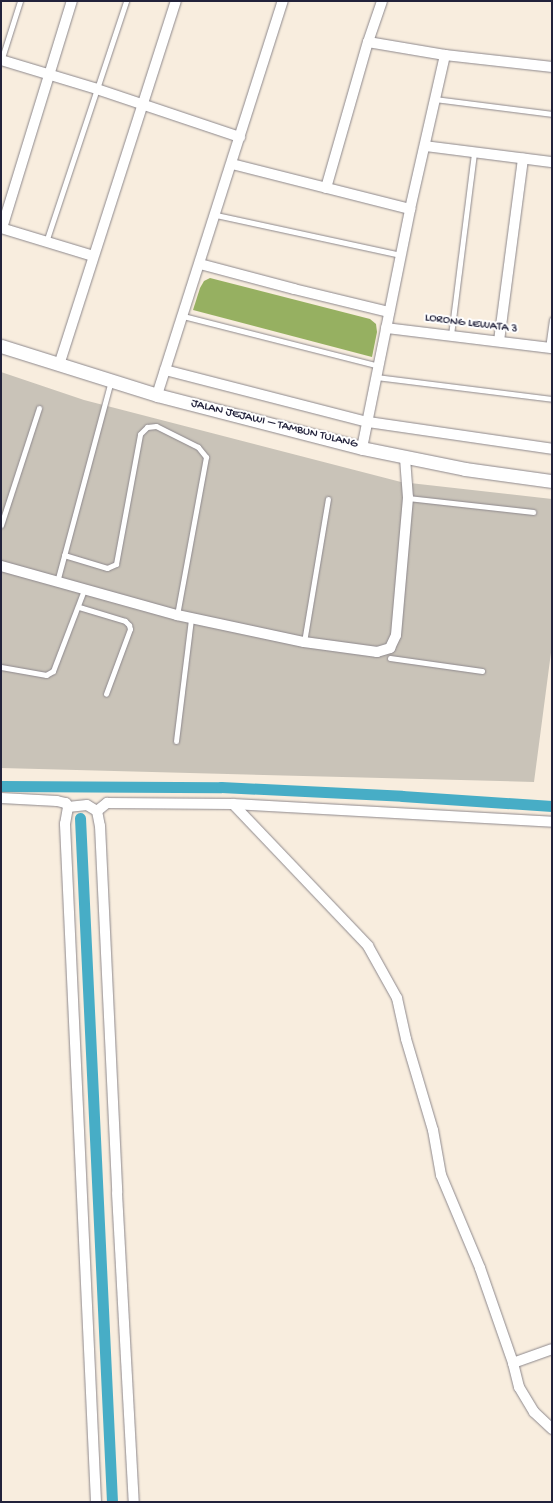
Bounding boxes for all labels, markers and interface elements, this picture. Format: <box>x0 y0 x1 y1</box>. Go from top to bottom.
street label: LORONG LEWATA 3 <box>424 312 518 338</box>
street label: JALAN JEJAWI – TAMBUN TULANG <box>189 397 359 453</box>

